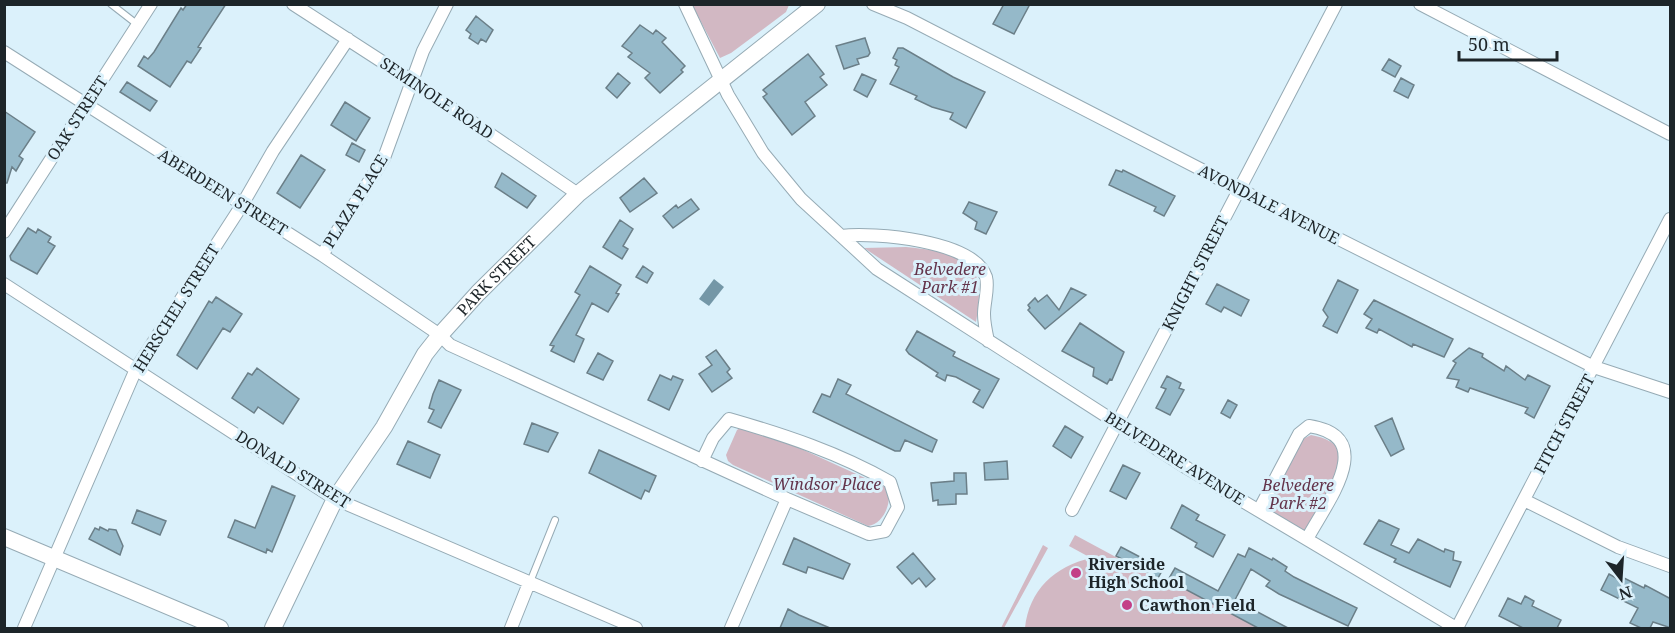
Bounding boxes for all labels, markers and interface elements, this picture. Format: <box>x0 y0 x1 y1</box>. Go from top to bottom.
scale bar <box>1459 24 1556 62</box>
text: 50 m <box>1468 32 1510 56</box>
street label: SEMINOLE ROAD <box>376 52 498 144</box>
street label: OAK STREET <box>41 71 113 165</box>
street label: ABERDEEN STREET <box>154 143 292 241</box>
street label: PLAZA PLACE <box>318 150 392 252</box>
street label: AVONDALE AVENUE <box>1195 159 1343 249</box>
street label: KNIGHT STREET <box>1157 212 1233 334</box>
street label: PARK STREET <box>452 231 541 320</box>
street label: HERSCHEL STREET <box>128 240 224 376</box>
park label: Belvedere Park #1 <box>913 258 986 298</box>
street label: FITCH STREET <box>1528 370 1600 478</box>
street label: BELVEDERE AVENUE <box>1101 406 1249 510</box>
street label: DONALD STREET <box>232 425 355 513</box>
park label: Windsor Place <box>773 473 881 495</box>
park label: Belvedere Park #2 <box>1261 474 1334 514</box>
north arrow <box>1591 549 1651 609</box>
place label: Riverside High School <box>1088 553 1185 593</box>
marker: Riverside High School <box>1069 566 1083 580</box>
text: N <box>1616 581 1635 606</box>
place label: Cawthon Field <box>1139 594 1256 616</box>
marker: Cawthon Field <box>1120 598 1134 612</box>

